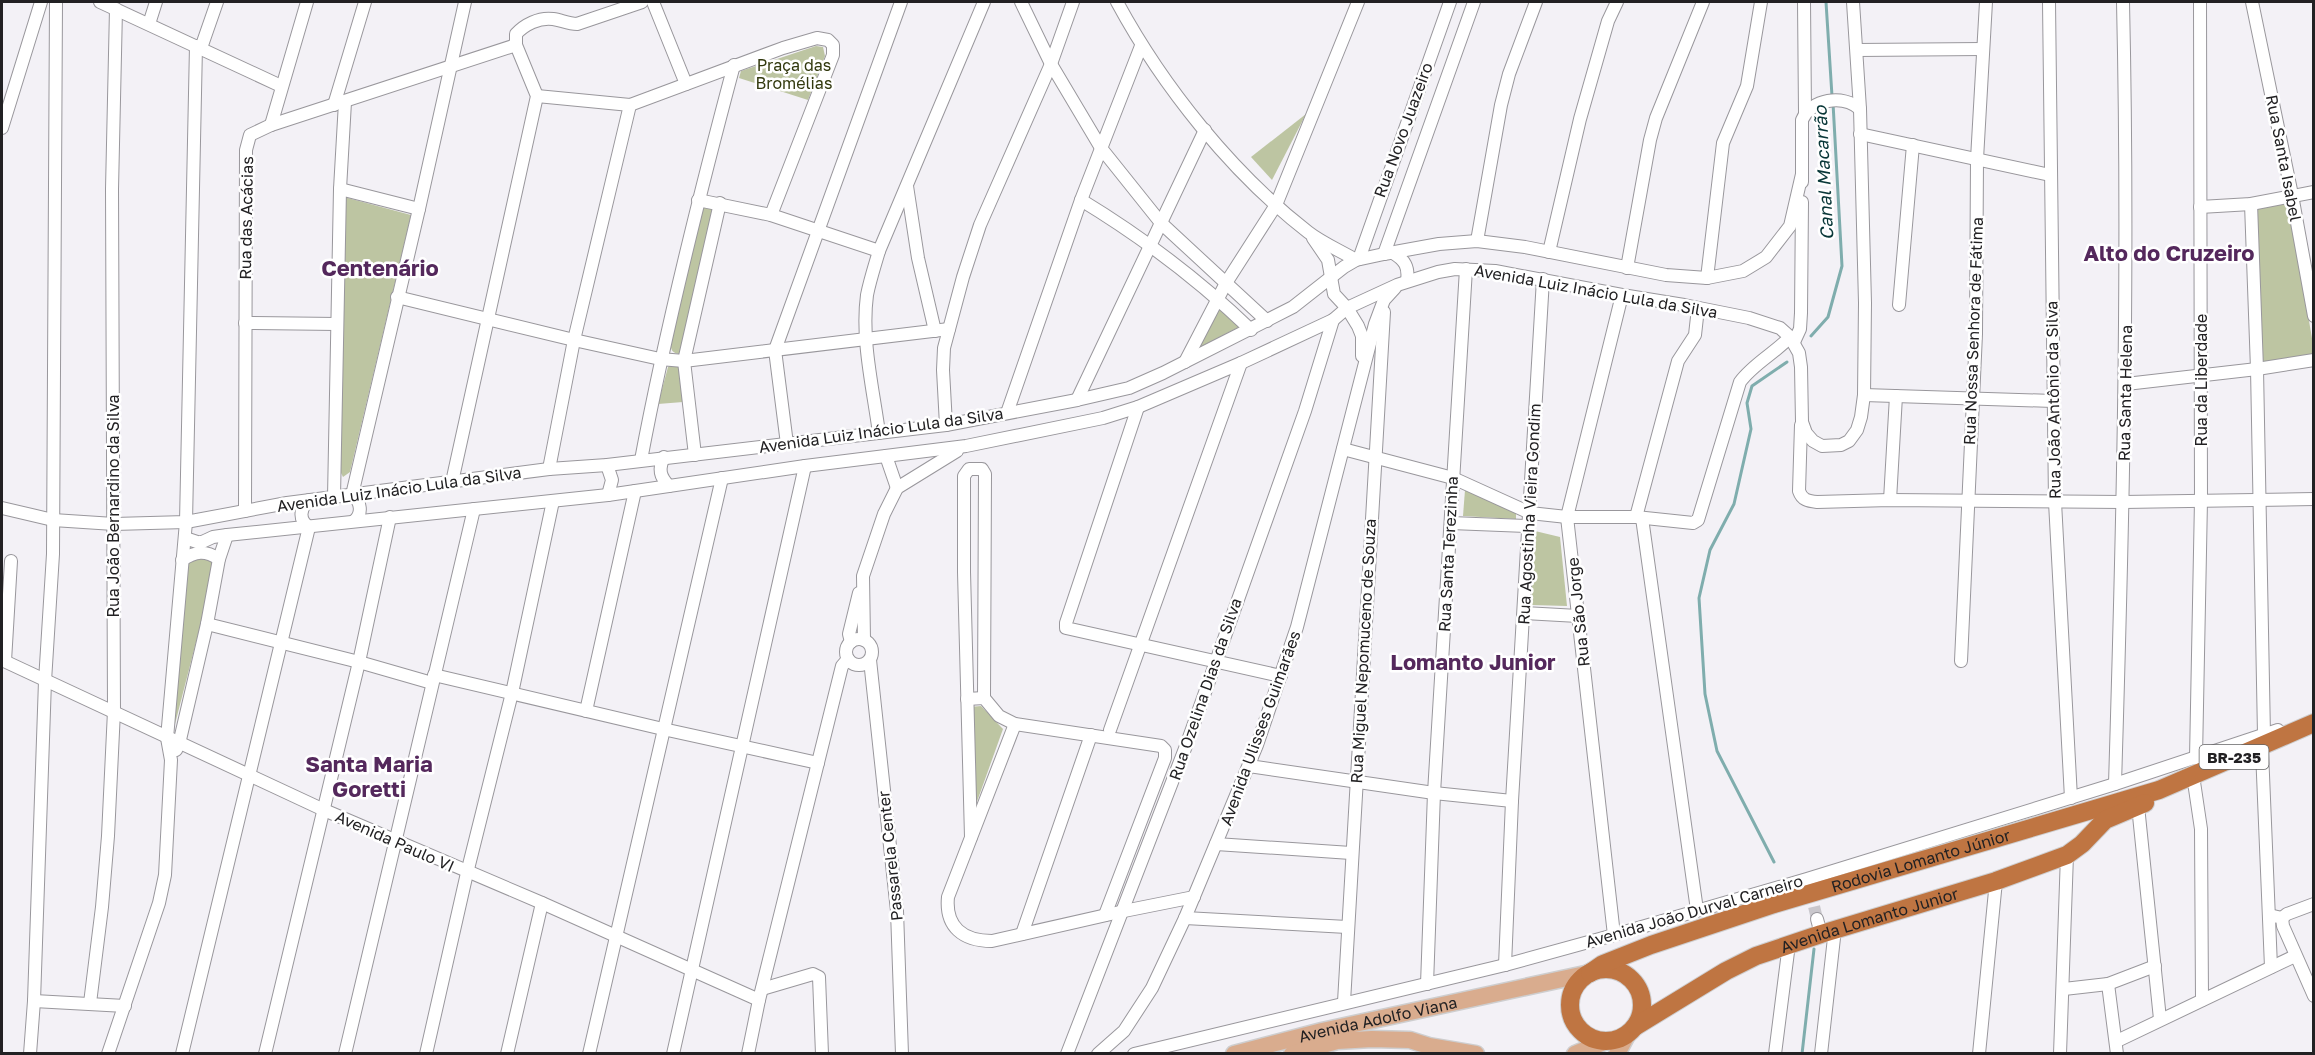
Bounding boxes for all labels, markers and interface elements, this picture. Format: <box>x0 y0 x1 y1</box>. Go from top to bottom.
park label: Praça das Bromélias <box>756 55 832 93</box>
street label: Rua Novo Juazeiro <box>1369 60 1437 200</box>
street label: Rua Santa Isabel <box>2262 93 2306 223</box>
water label: Canal Macarrão <box>1808 104 1838 241</box>
street label: Rua das Acácias <box>235 156 257 280</box>
street label: Rua Nossa Senhora de Fátima <box>1959 217 1987 445</box>
district label: Alto do Cruzeiro <box>2084 239 2254 266</box>
district label: Centenário <box>321 254 439 281</box>
street label: Avenida Luiz Inácio Lula da Silva <box>1473 260 1719 322</box>
street label: Rua João Antônio da Silva <box>2041 301 2065 499</box>
street label: Rua da Liberdade <box>2191 314 2211 446</box>
street label: Rua Santa Helena <box>2114 325 2136 461</box>
street label: Rua João Bernardino da Silva <box>103 395 123 617</box>
street label: Avenida Luiz Inácio Lula da Silva <box>758 403 1004 457</box>
street label: Rua Agostinha Vieira Gondim <box>1513 403 1545 625</box>
street label: Avenida Luiz Inácio Lula da Silva <box>276 462 522 516</box>
street label: Rua Santa Terezinha <box>1434 476 1462 632</box>
street label: Rua Miguel Nepomuceno de Souza <box>1346 518 1380 784</box>
street label: Rua São Jorge <box>1562 556 1594 668</box>
street label: Rua Ozelina Dias da Silva <box>1164 595 1246 783</box>
street label: Avenida Ulisses Guimarães <box>1215 628 1305 828</box>
district label: Lomanto Junior <box>1390 648 1556 675</box>
road number: BR-235 <box>2200 745 2268 769</box>
district label: Santa Maria Goretti <box>305 750 433 802</box>
street label: Passarela Center <box>873 790 907 922</box>
street label: Avenida Paulo VI <box>332 806 458 876</box>
street label: Rodovia Lomanto Júnior <box>1829 825 2013 897</box>
street label: Avenida João Durval Carneiro <box>1583 870 1805 952</box>
street label: Avenida Lomanto Junior <box>1778 883 1961 957</box>
street label: Avenida Adolfo Viana <box>1296 992 1459 1047</box>

